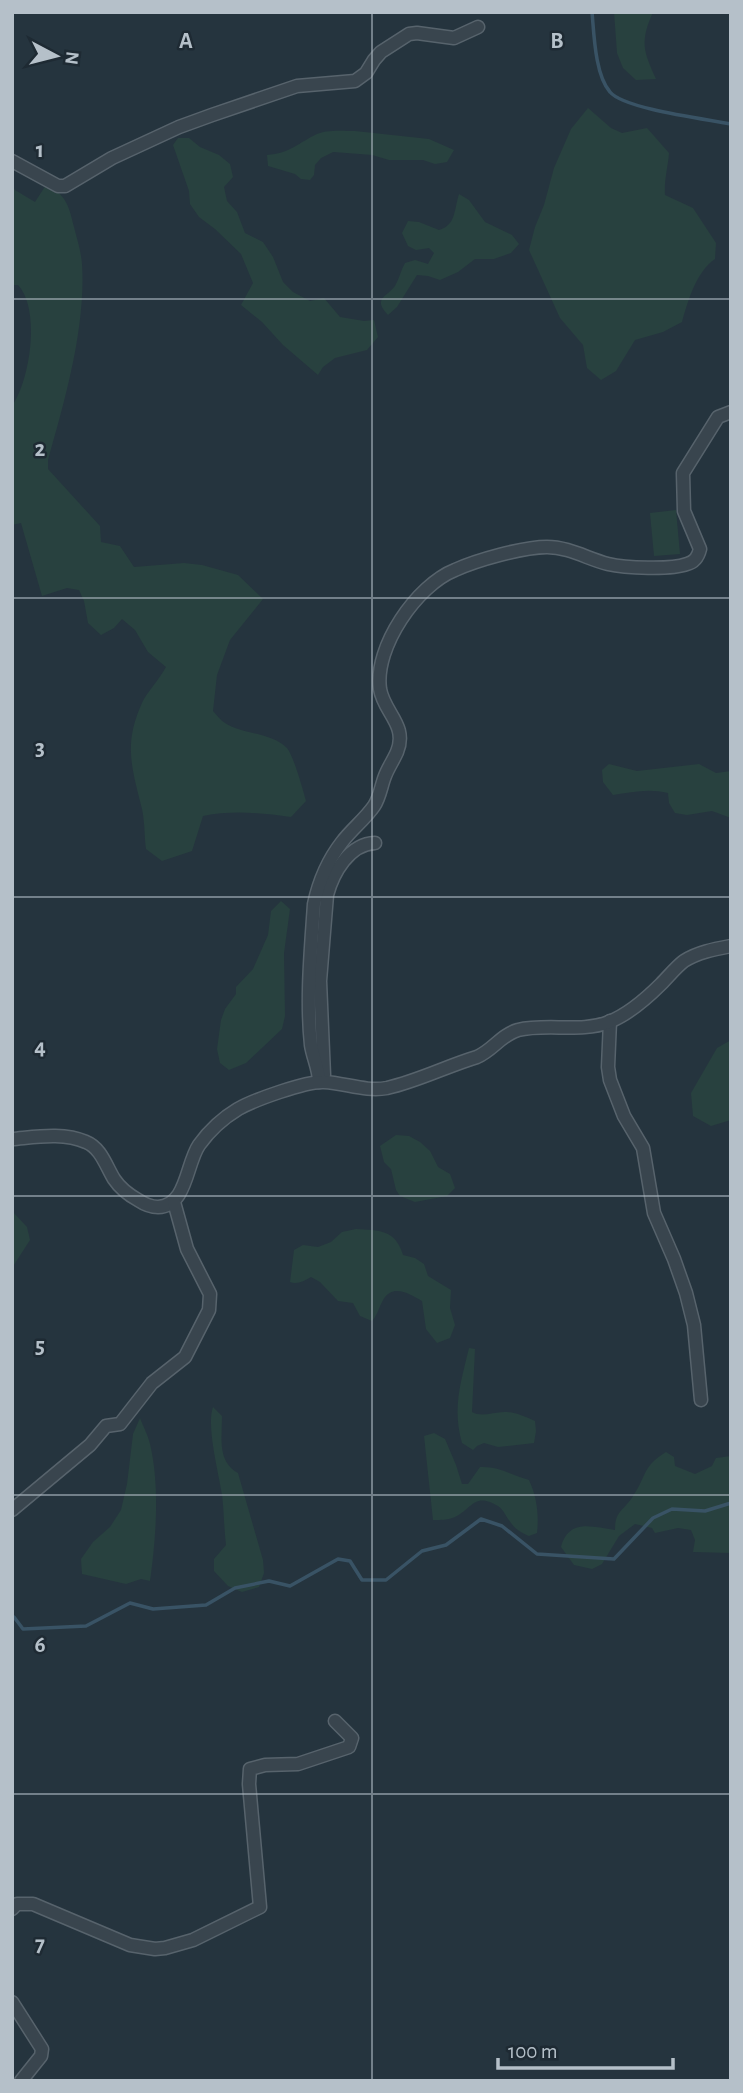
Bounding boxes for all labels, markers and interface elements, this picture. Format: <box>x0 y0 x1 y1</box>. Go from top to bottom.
north arrow <box>21 21 91 91</box>
text: A <box>179 30 193 53</box>
text: B <box>550 30 564 53</box>
text: N <box>61 50 82 66</box>
text: 1 <box>36 139 44 162</box>
text: 2 <box>35 438 46 461</box>
text: 3 <box>35 737 45 760</box>
text: 4 <box>34 1036 46 1059</box>
text: 5 <box>35 1335 45 1358</box>
text: 6 <box>34 1634 46 1657</box>
text: 7 <box>35 1933 45 1956</box>
scale bar <box>498 2026 673 2070</box>
text: 100 m <box>508 2041 558 2062</box>

